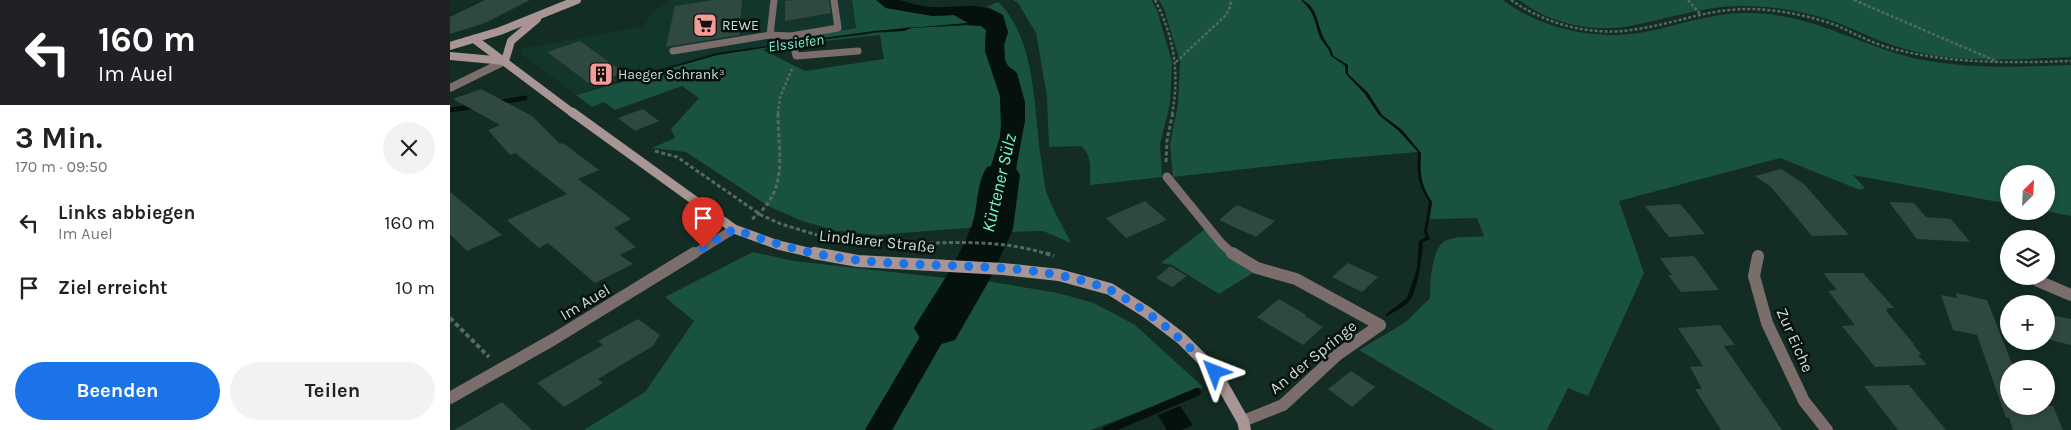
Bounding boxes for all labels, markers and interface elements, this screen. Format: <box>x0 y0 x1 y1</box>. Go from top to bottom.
supermarket icon: REWE <box>692 12 718 38</box>
place label: REWE <box>722 17 759 34</box>
text: 160 m <box>98 19 196 60</box>
icon: left <box>15 20 80 85</box>
water label: Elssiefen <box>767 30 825 56</box>
text: Im Auel <box>98 61 173 87</box>
building icon: Haeger Schrank³ <box>588 61 614 87</box>
place label: Haeger Schrank³ <box>618 66 725 83</box>
text: 3 Min. <box>15 120 102 156</box>
button: close <box>383 122 435 174</box>
water label: Kürtener Sülz <box>977 131 1021 234</box>
text: 170 m · 09:50 <box>15 157 108 176</box>
north arrow <box>2000 165 2055 220</box>
map controls <box>2000 165 2055 415</box>
pin <box>682 197 724 248</box>
text: Links abbiegen <box>58 202 195 224</box>
icon: arrive <box>689 204 717 232</box>
icon: left <box>15 209 43 237</box>
text: 160 m <box>384 212 435 234</box>
text: Im Auel <box>58 224 113 243</box>
street label: Lindlarer Straße <box>818 225 936 257</box>
button: layers <box>2000 230 2055 285</box>
icon: arrive <box>15 274 43 302</box>
text: Ziel erreicht <box>58 277 168 299</box>
text: 10 m <box>395 277 435 299</box>
street label: Im Auel <box>557 280 613 324</box>
button: + <box>2000 295 2055 350</box>
street label: Zur Eiche <box>1772 305 1818 375</box>
street label: An der Springe <box>1266 316 1360 398</box>
position arrow <box>1188 345 1240 397</box>
button: − <box>2000 360 2055 415</box>
button: Beenden <box>15 362 220 420</box>
button: Teilen <box>230 362 435 420</box>

